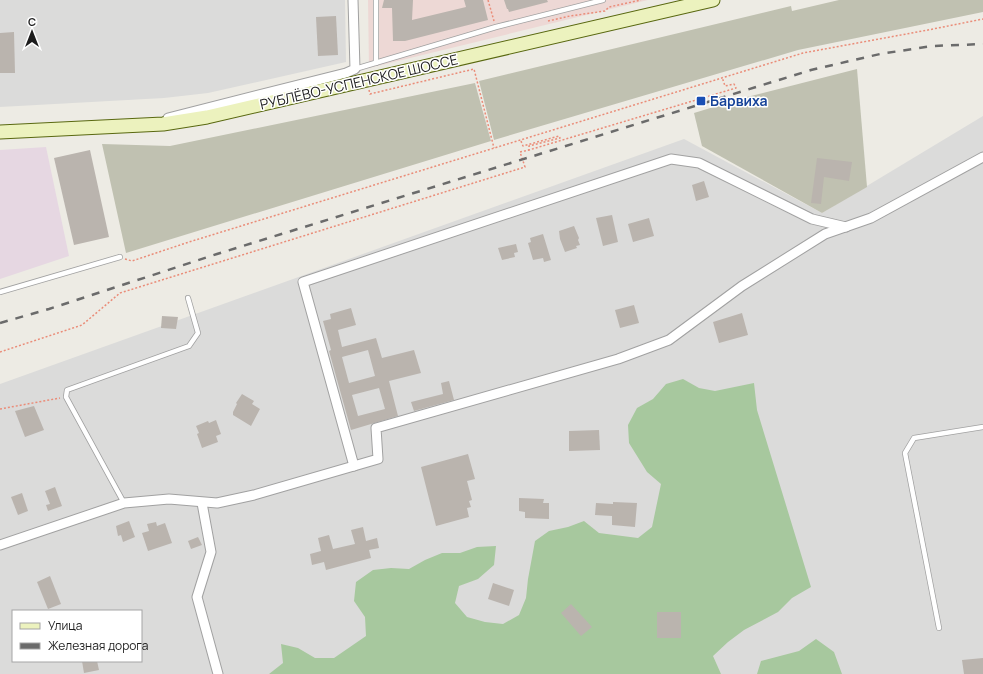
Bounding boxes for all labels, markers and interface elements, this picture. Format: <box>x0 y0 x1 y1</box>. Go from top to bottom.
north arrow <box>12 12 52 52</box>
text: С <box>28 14 36 29</box>
street label: РУБЛЁВО-УСПЕНСКОЕ ШОССЕ <box>258 49 460 114</box>
place label: Барвиха <box>710 91 768 110</box>
marker: Барвиха <box>695 95 707 107</box>
legend <box>12 610 142 662</box>
text: Улица <box>48 617 82 634</box>
text: Железная дорога <box>48 637 148 654</box>

